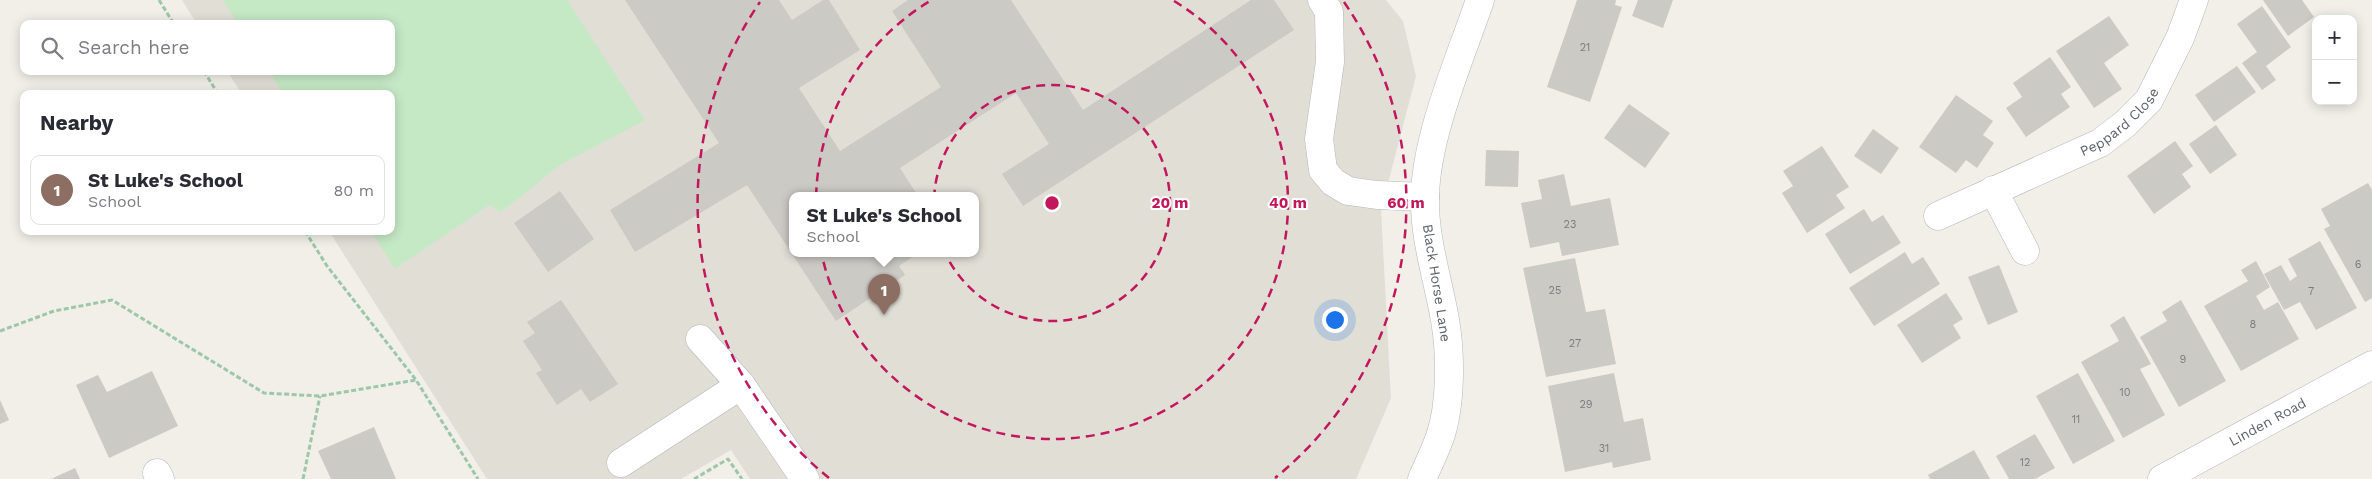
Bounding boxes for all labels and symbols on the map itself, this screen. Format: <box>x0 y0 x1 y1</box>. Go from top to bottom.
house number: 21 <box>1580 41 1590 54</box>
street label: Peppard Close <box>2077 85 2162 159</box>
centre of rings <box>1043 194 1061 212</box>
text: 20 m <box>1151 194 1189 212</box>
text: 40 m <box>1269 194 1307 212</box>
text: 60 m <box>1387 194 1425 212</box>
house number: 23 <box>1564 218 1576 231</box>
street label: Black Horse Lane <box>1420 223 1454 343</box>
house number: 6 <box>2355 258 2362 271</box>
pin: 1 <box>868 274 900 315</box>
house number: 25 <box>1549 284 1561 297</box>
house number: 7 <box>2308 285 2314 298</box>
your location <box>1322 307 1348 333</box>
house number: 8 <box>2250 318 2257 331</box>
house number: 27 <box>1569 337 1581 350</box>
house number: 9 <box>2180 353 2187 366</box>
house number: 10 <box>2119 386 2131 399</box>
street label: Linden Road <box>2226 394 2309 449</box>
house number: 29 <box>1579 398 1593 411</box>
house number: 11 <box>2072 413 2080 426</box>
house number: 31 <box>1599 442 1609 455</box>
house number: 12 <box>2020 456 2030 469</box>

